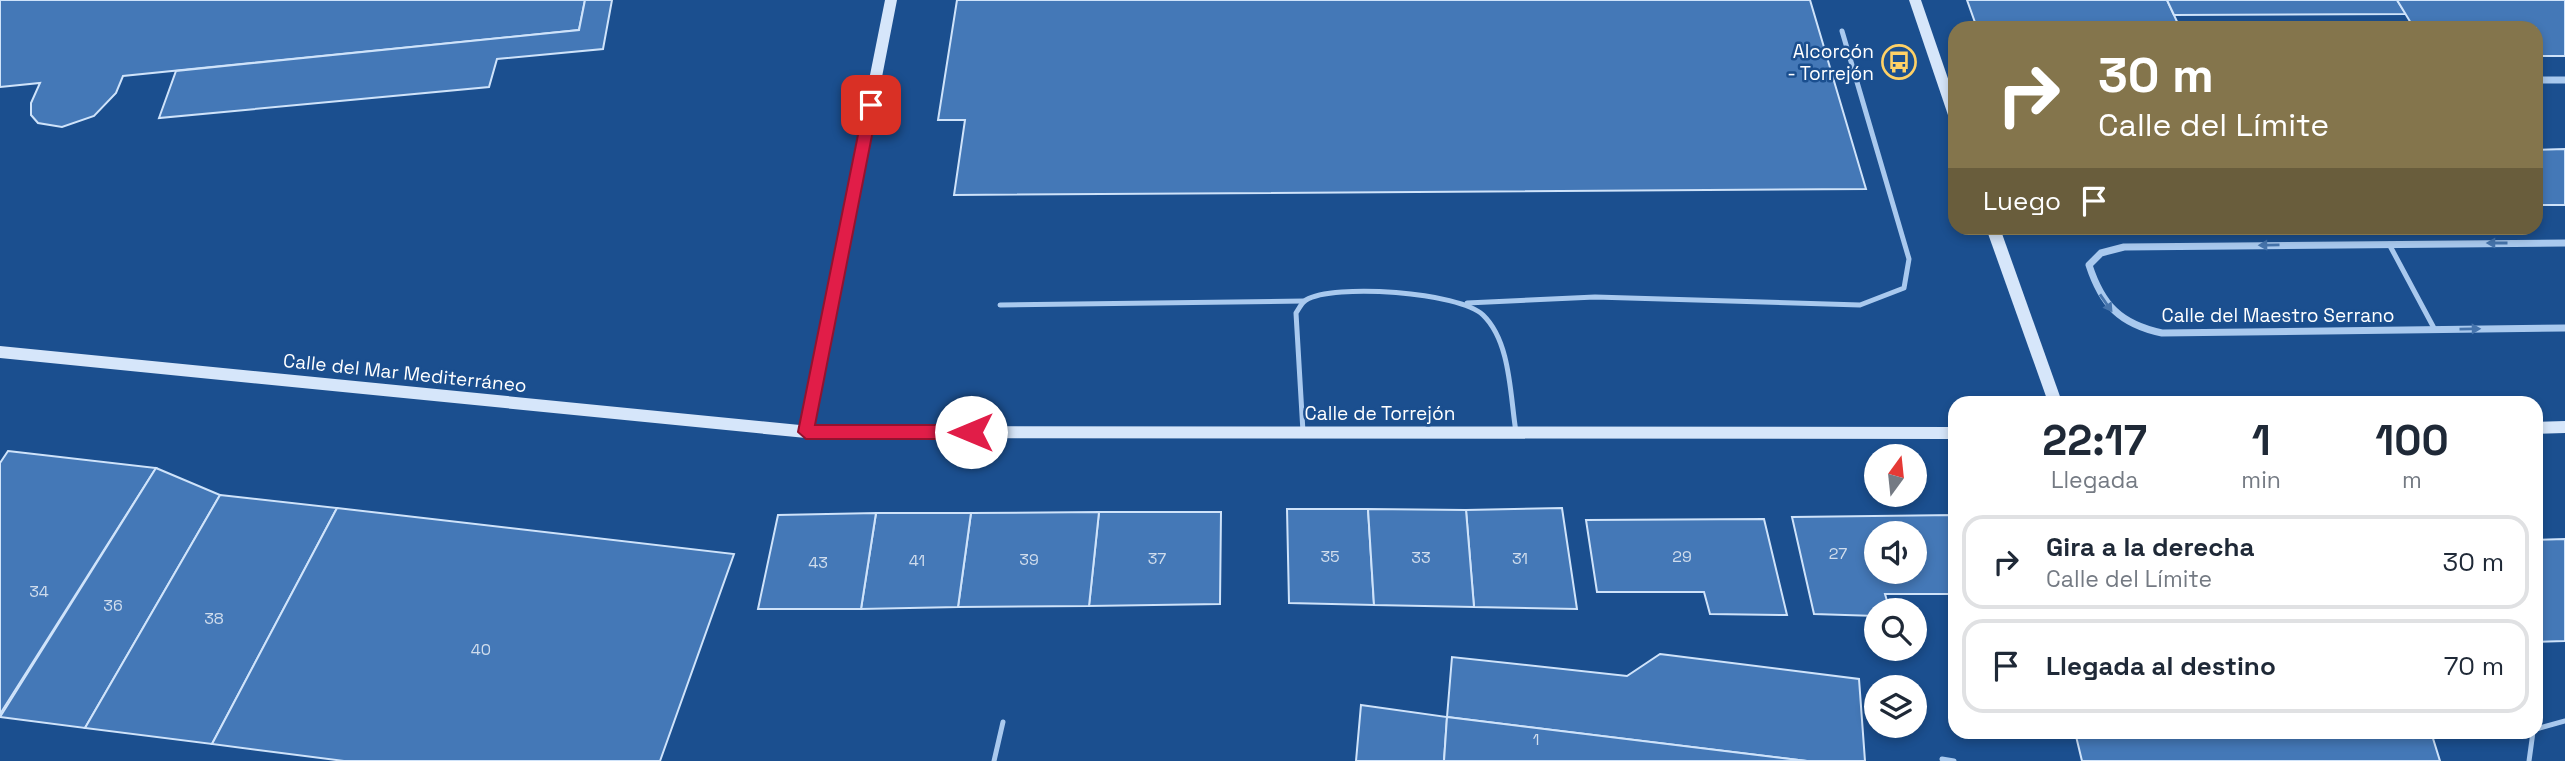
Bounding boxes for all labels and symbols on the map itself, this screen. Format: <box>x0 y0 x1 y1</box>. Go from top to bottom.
place label: Alcorcón - Torrejón <box>1787 39 1874 86</box>
bus stop icon: Alcorcón - Torrejón <box>1880 43 1918 81</box>
pin <box>841 75 901 135</box>
one-way arrow <box>2486 237 2508 249</box>
one-way arrow <box>2258 239 2280 251</box>
one-way arrow <box>2099 294 2113 312</box>
street label: Calle del Maestro Serrano <box>2161 303 2395 328</box>
one-way arrow <box>2459 324 2481 335</box>
street label: Calle del Mar Mediterráneo <box>282 348 528 398</box>
position arrow <box>934 395 1008 469</box>
street label: Calle de Torrejón <box>1305 401 1455 426</box>
north arrow <box>1864 444 1927 508</box>
house number: 27 <box>1829 543 1847 564</box>
house number: 35 <box>1320 546 1340 567</box>
house number: 29 <box>1672 546 1692 567</box>
house number: 33 <box>1411 547 1431 568</box>
house number: 37 <box>1148 548 1166 569</box>
house number: 31 <box>1512 548 1528 569</box>
house number: 39 <box>1019 549 1039 570</box>
house number: 41 <box>909 550 925 571</box>
house number: 43 <box>808 552 828 573</box>
house number: 34 <box>29 581 49 602</box>
house number: 36 <box>103 595 123 616</box>
house number: 38 <box>204 608 224 629</box>
house number: 40 <box>471 639 491 660</box>
house number: 1 <box>1533 729 1539 750</box>

